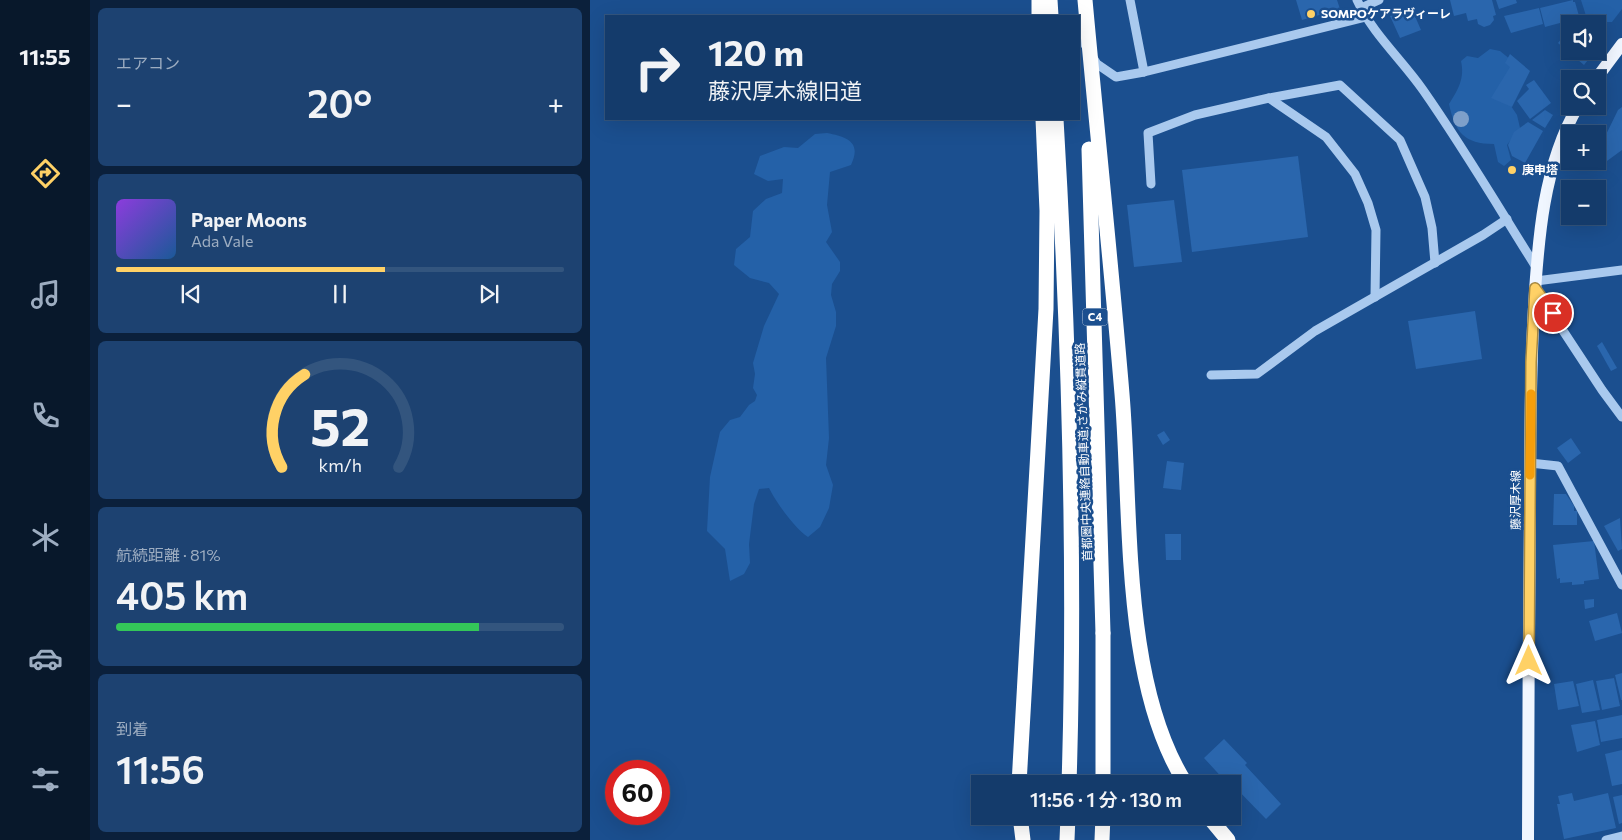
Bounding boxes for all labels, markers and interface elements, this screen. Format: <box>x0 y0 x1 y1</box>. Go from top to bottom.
place label: SOMPOケアラヴィーレ <box>1321 6 1451 20</box>
marker: SOMPOケアラヴィーレ <box>1305 8 1317 20</box>
map controls <box>1561 15 1606 225</box>
button: sound <box>1561 15 1606 60</box>
text: 120 m <box>708 30 804 73</box>
icon: right <box>625 35 690 100</box>
text: 11:55 <box>19 43 71 70</box>
text: エアコン <box>116 53 180 72</box>
button: search <box>1561 70 1606 115</box>
text: 藤沢厚木線旧道 <box>708 77 862 104</box>
text: 20° <box>307 79 372 126</box>
text: − <box>116 86 132 120</box>
text: + <box>548 86 564 120</box>
button: + <box>1561 125 1606 170</box>
icon: directions <box>28 156 63 191</box>
place label: 庚申塔 <box>1522 162 1558 176</box>
marker: 庚申塔 <box>1506 164 1518 176</box>
button: − <box>1561 180 1606 225</box>
text: Paper Moons <box>191 208 307 231</box>
text: Ada Vale <box>191 231 253 250</box>
icon: music <box>28 277 63 312</box>
icon: previous <box>177 280 205 308</box>
icon: pause <box>326 280 354 308</box>
icon: next <box>475 280 503 308</box>
pin <box>1532 292 1574 334</box>
icon: arrive <box>1539 299 1567 327</box>
road number: C4 <box>1082 308 1108 326</box>
street label: 首都圏中央連絡自動車道;さがみ縦貫道路 <box>1072 342 1095 562</box>
text: 52 <box>310 393 370 457</box>
icon: phone <box>28 398 63 433</box>
text: km/h <box>318 454 362 476</box>
street label: 藤沢厚木線 <box>1508 470 1522 530</box>
icon: climate <box>28 520 63 555</box>
text: 航続距離 · 81% <box>116 545 221 564</box>
text: 405 km <box>116 571 248 618</box>
position arrow <box>1502 634 1554 686</box>
icon: car <box>28 641 63 676</box>
text: 到着 <box>116 719 148 738</box>
text: 11:56 <box>116 745 205 792</box>
speed limit sign: 60 <box>605 760 670 825</box>
icon: filters <box>28 762 63 797</box>
text: 11:56 · 1 分 · 130 m <box>1030 788 1182 811</box>

